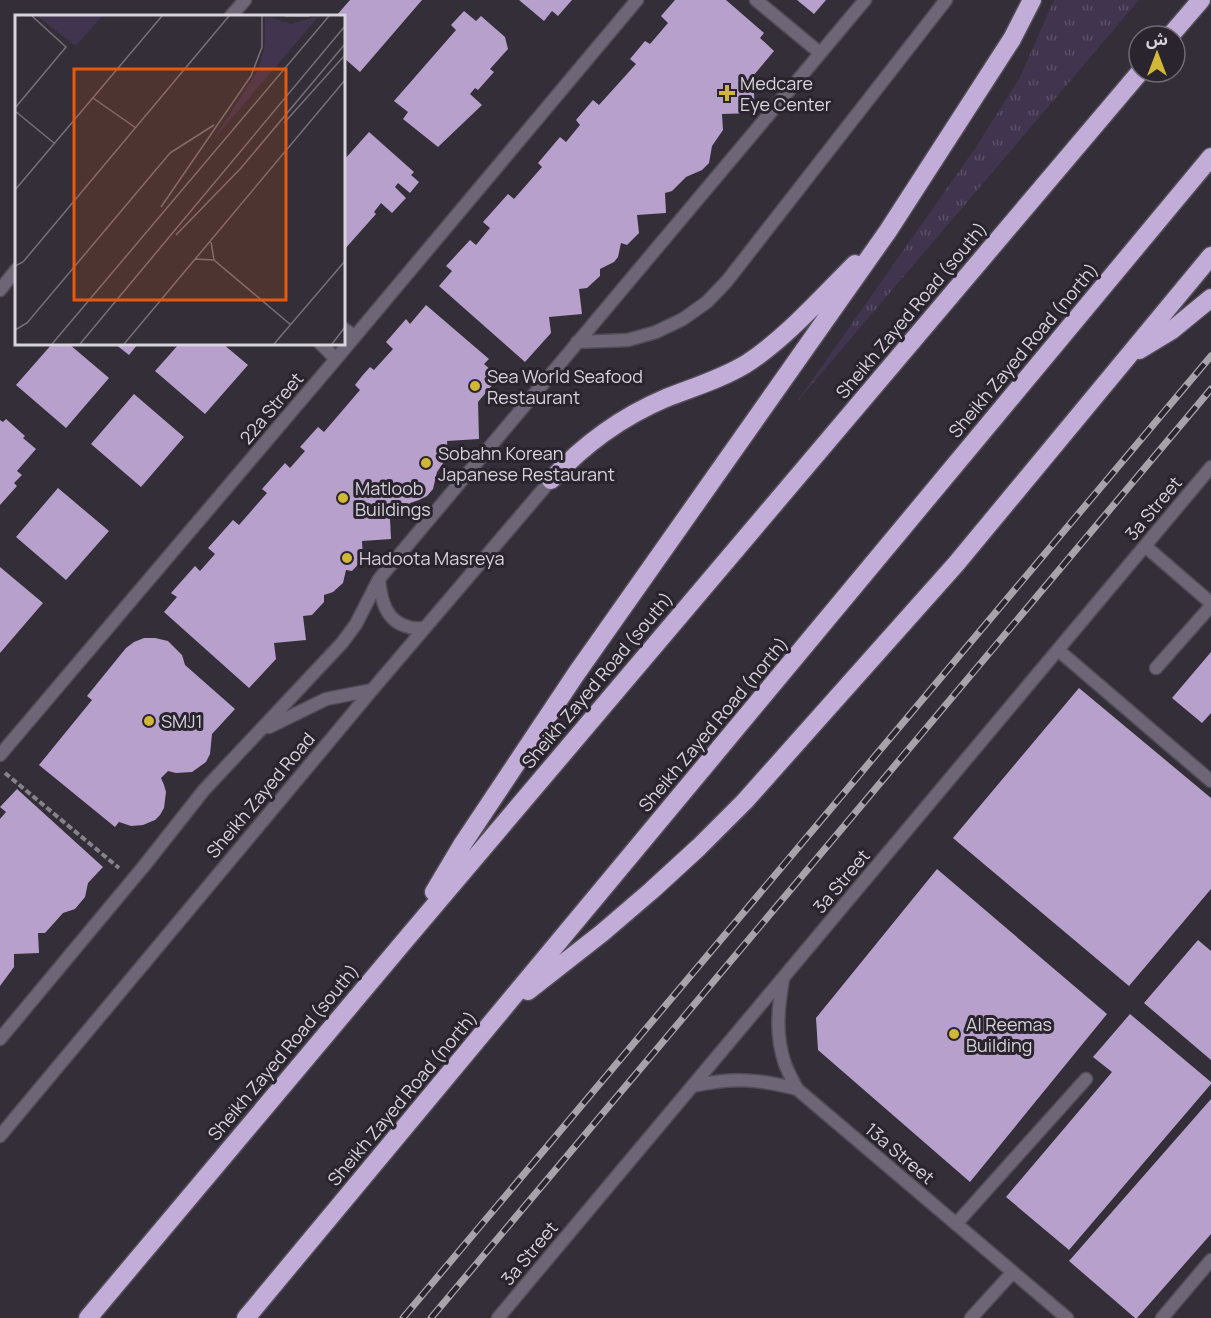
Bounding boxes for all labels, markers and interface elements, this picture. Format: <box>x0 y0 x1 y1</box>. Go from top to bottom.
inset map <box>15 15 345 345</box>
north arrow <box>1127 24 1187 84</box>
text: ش <box>1146 28 1168 50</box>
place label: Medcare Eye Center <box>740 71 832 116</box>
marker: Medcare Eye Center <box>718 84 736 102</box>
street label: Sheikh Zayed Road (south) <box>830 217 992 403</box>
street label: Sheikh Zayed Road (north) <box>943 258 1103 442</box>
place label: Sea World Seafood Restaurant <box>487 364 643 409</box>
street label: 22a Street <box>234 367 308 449</box>
marker: Sea World Seafood Restaurant <box>468 379 482 393</box>
place label: Sobahn Korean Japanese Restaurant <box>438 441 615 486</box>
marker: Sobahn Korean Japanese Restaurant <box>419 456 433 470</box>
street label: 3a Street <box>1119 471 1187 545</box>
place label: Matloob Buildings <box>355 476 431 521</box>
marker: Matloob Buildings <box>336 491 350 505</box>
place label: Hadoota Masreya <box>359 546 504 570</box>
marker: Hadoota Masreya <box>340 551 354 565</box>
street label: Sheikh Zayed Road (south) <box>516 587 678 773</box>
street label: Sheikh Zayed Road (north) <box>633 632 793 816</box>
place label: SMJ1 <box>161 709 203 733</box>
marker: SMJ1 <box>142 714 156 728</box>
street label: Sheikh Zayed Road <box>200 727 320 863</box>
street label: 3a Street <box>807 844 875 918</box>
street label: Sheikh Zayed Road (south) <box>202 959 364 1145</box>
street label: Sheikh Zayed Road (north) <box>322 1006 482 1190</box>
place label: Al Reemas Building <box>966 1012 1052 1057</box>
marker: Al Reemas Building <box>947 1027 961 1041</box>
street label: 13a Street <box>860 1117 940 1189</box>
street label: 3a Street <box>495 1216 563 1290</box>

